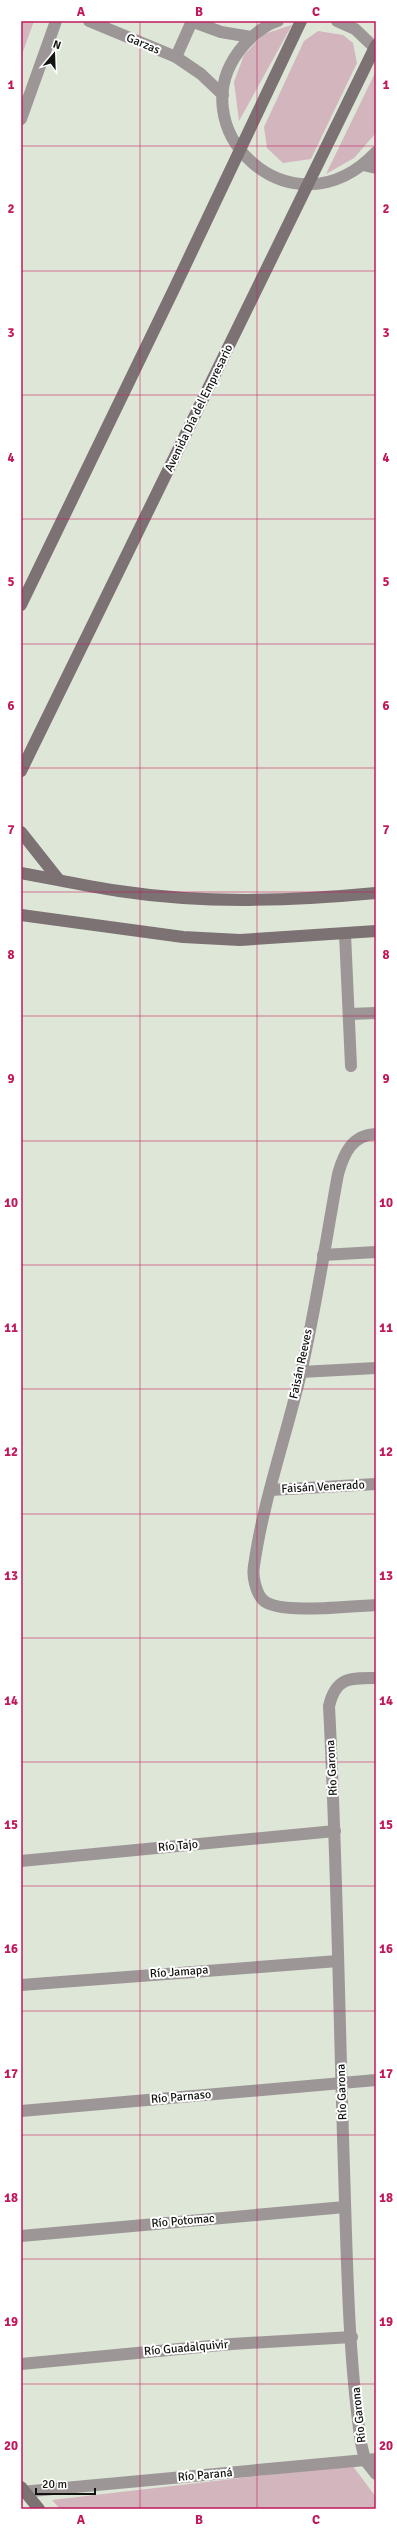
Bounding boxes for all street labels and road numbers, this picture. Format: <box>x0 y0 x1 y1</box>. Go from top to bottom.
street label: Garzas <box>124 30 162 58</box>
street label: Avenida Día del Empresario <box>162 342 236 474</box>
street label: Faisán Reeves <box>286 1328 316 1400</box>
street label: Faisán Venerado <box>281 1477 365 1497</box>
street label: Río Garona <box>323 1740 341 1796</box>
street label: Río Tajo <box>157 1837 199 1855</box>
street label: Río Jamapa <box>149 1962 209 1982</box>
street label: Río Garona <box>334 2064 350 2120</box>
street label: Río Parnaso <box>150 2087 212 2107</box>
street label: Río Potomac <box>151 2211 216 2231</box>
street label: Río Guadalquivir <box>143 2337 229 2359</box>
street label: Río Garona <box>349 2386 369 2444</box>
street label: Río Paraná <box>177 2465 233 2485</box>

